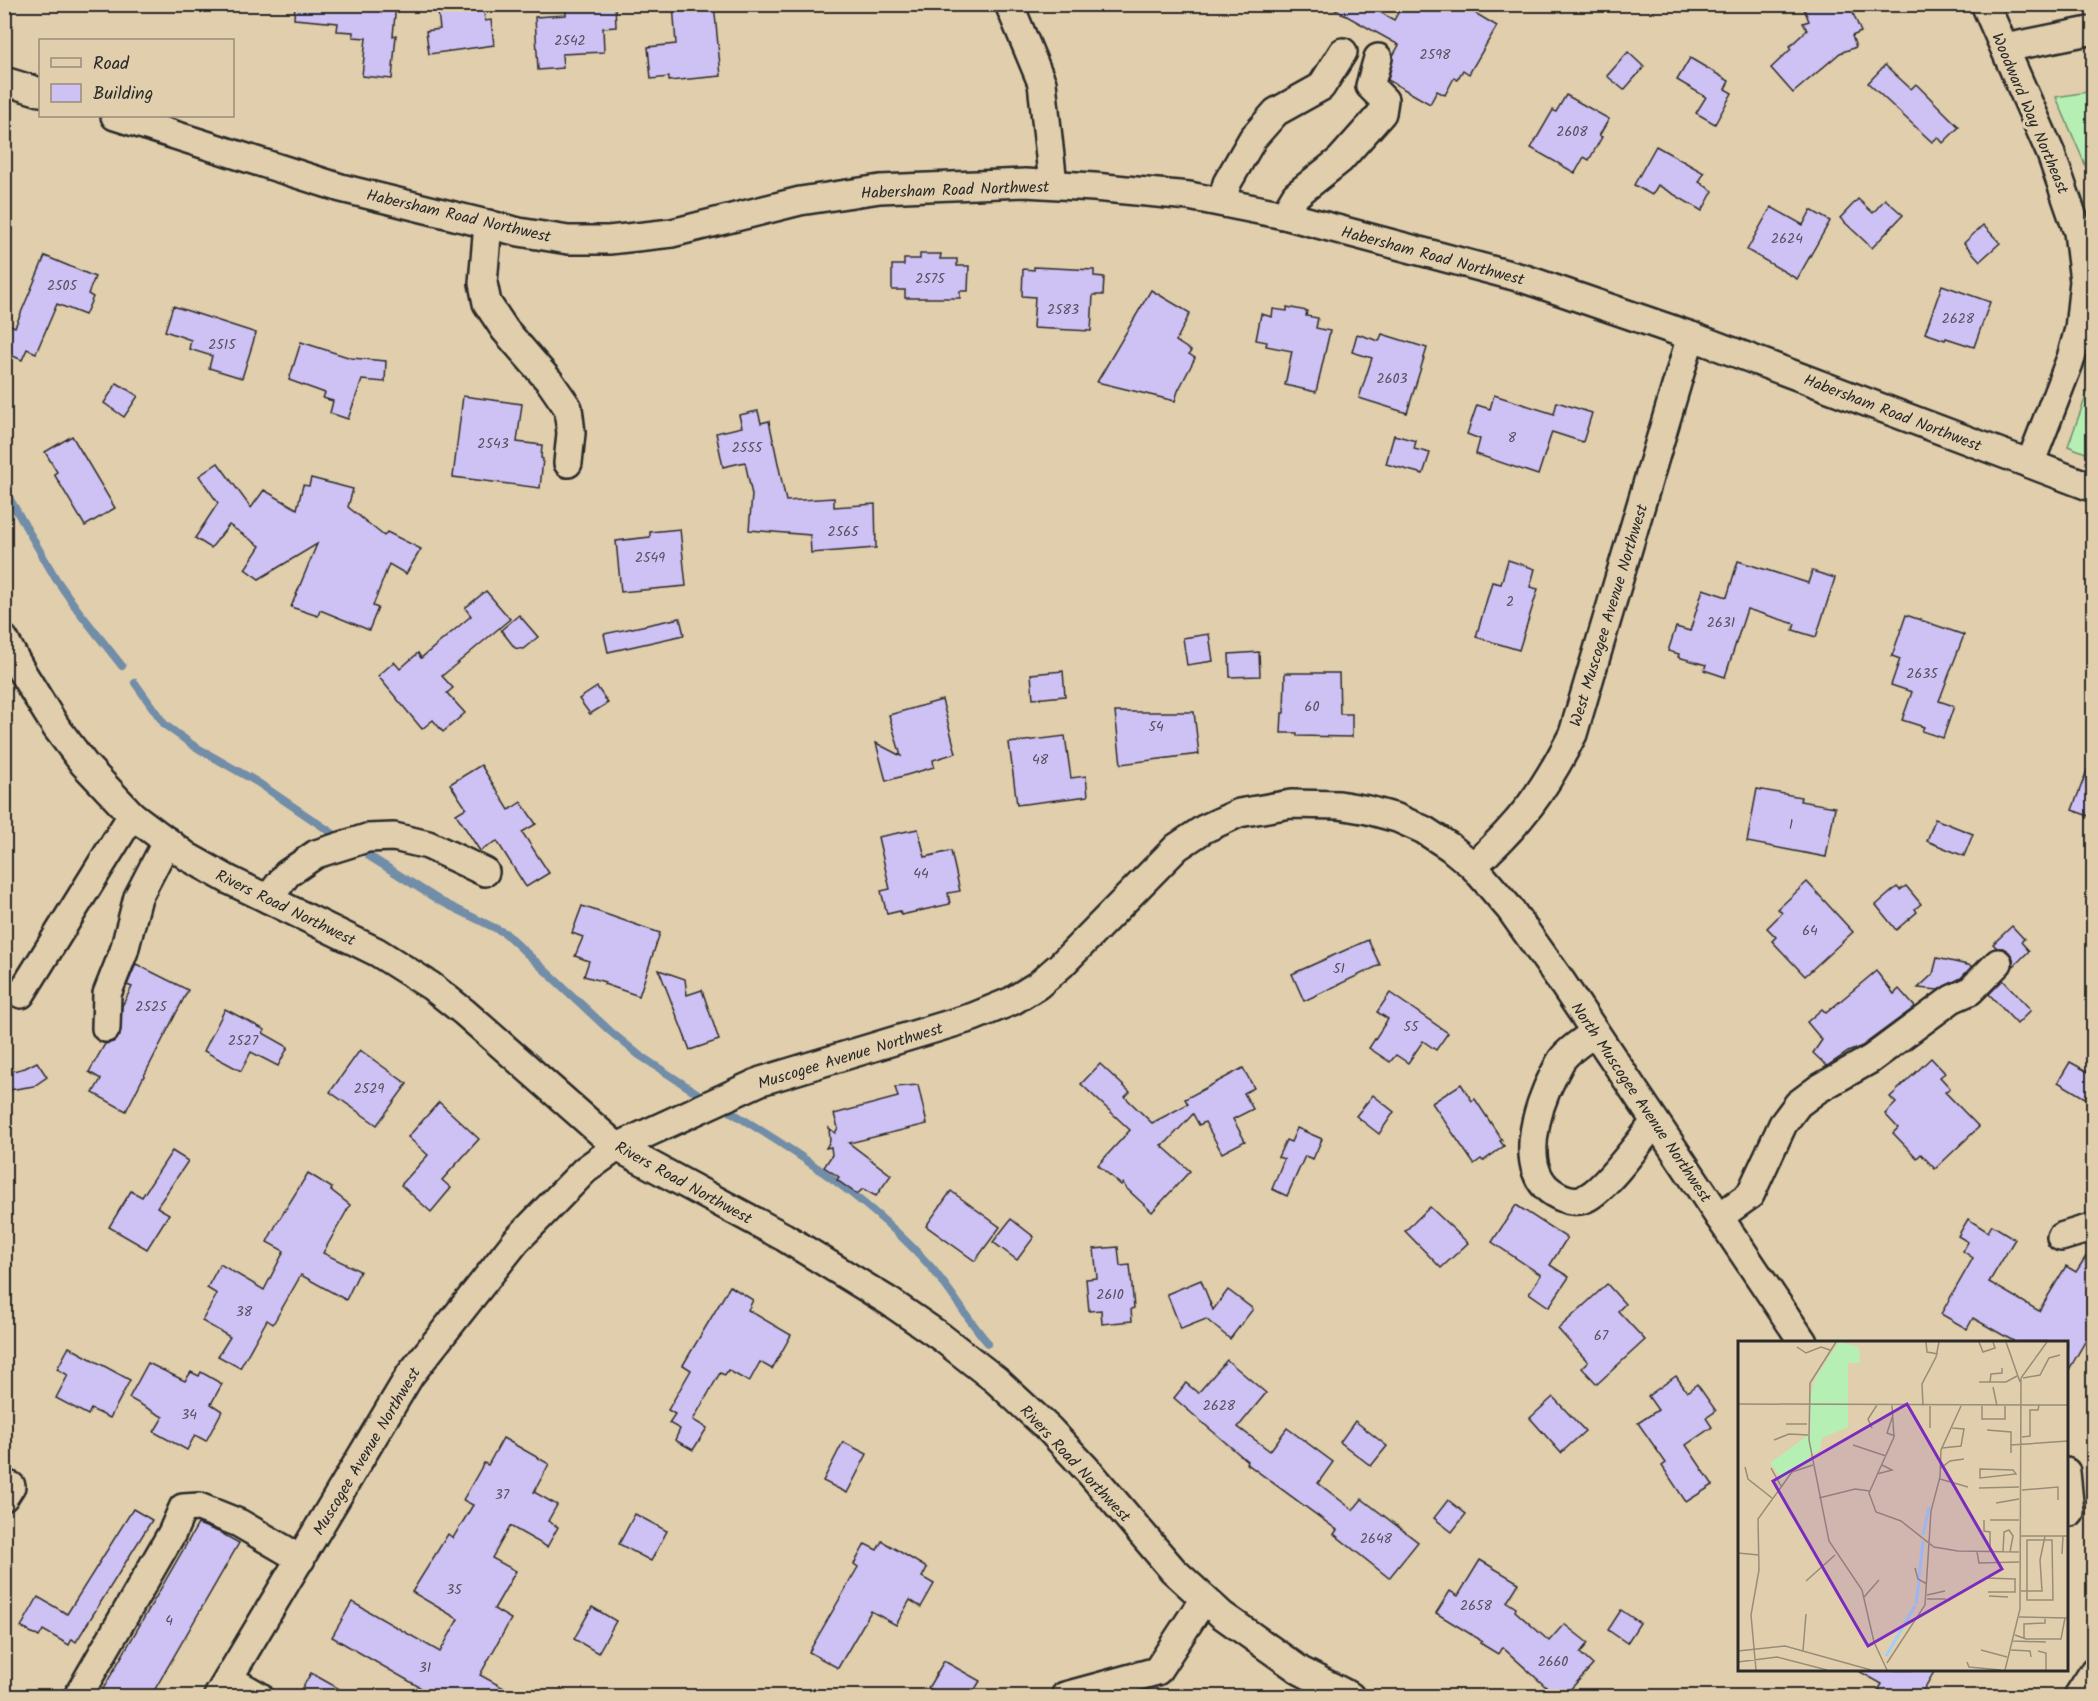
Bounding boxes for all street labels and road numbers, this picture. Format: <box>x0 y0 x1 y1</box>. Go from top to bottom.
street label: Woodward Way Northeast <box>1984 29 2075 199</box>
street label: Habersham Road Northwest <box>860 175 1051 206</box>
street label: Habersham Road Northwest <box>364 183 554 250</box>
street label: Habersham Road Northwest <box>1338 220 1528 293</box>
street label: Habersham Road Northwest <box>1800 368 1986 459</box>
street label: West Muscogee Avenue Northwest <box>1564 500 1655 730</box>
street label: Rivers Road Northwest <box>211 864 360 954</box>
street label: North Muscogee Avenue Northwest <box>1564 998 1718 1209</box>
street label: Muscogee Avenue Northwest <box>755 1016 947 1097</box>
street label: Rivers Road Northwest <box>610 1135 757 1232</box>
street label: Muscogee Avenue Northwest <box>307 1362 428 1541</box>
street label: Rivers Road Northwest <box>1014 1399 1137 1529</box>

